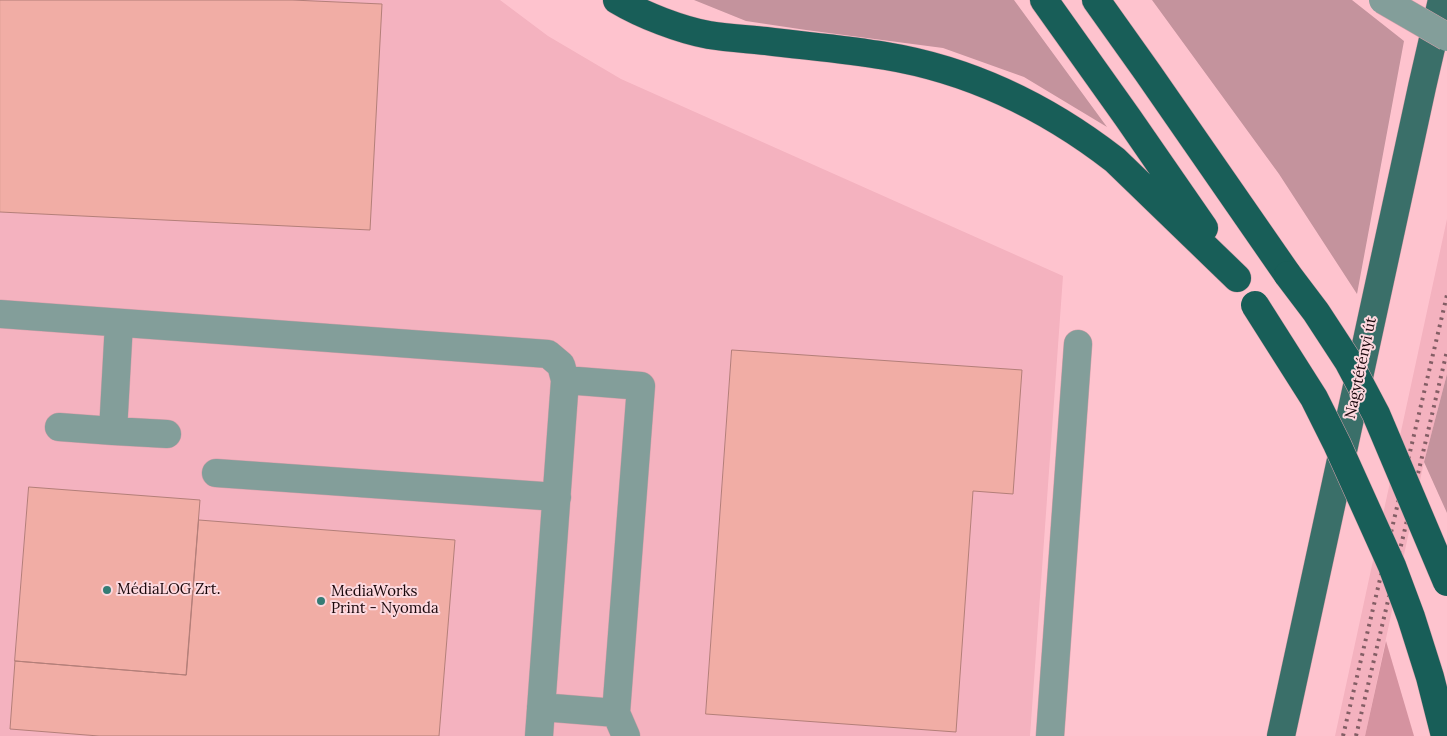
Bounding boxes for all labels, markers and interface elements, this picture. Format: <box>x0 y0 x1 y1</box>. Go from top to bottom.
street label: Nagytétényi út <box>1341 316 1381 420</box>
place label: MédiaLOG Zrt. <box>117 581 220 599</box>
place label: MediaWorks Print - Nyomda <box>331 583 439 618</box>
marker: MédiaLOG Zrt. <box>101 584 113 596</box>
marker: MediaWorks Print - Nyomda <box>315 595 327 607</box>

